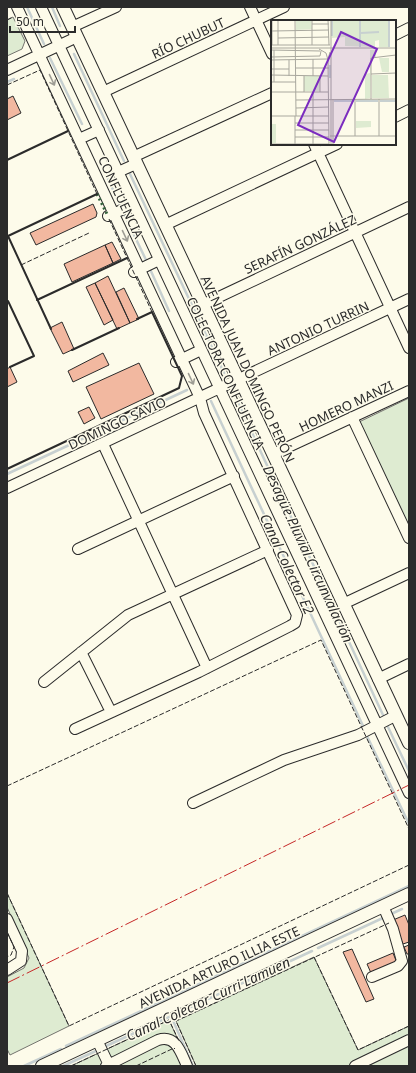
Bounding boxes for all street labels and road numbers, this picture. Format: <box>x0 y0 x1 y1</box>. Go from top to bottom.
street label: RÍO CHUBUT <box>149 13 228 63</box>
street label: CONFLUENCIA <box>94 153 148 242</box>
street label: SERAFÍN GONZÁLEZ <box>241 210 359 278</box>
street label: AVENIDA JUAN DOMINGO PERÓN <box>197 273 299 465</box>
street label: COLECTORA CONFLUENCIA <box>183 294 270 453</box>
street label: ANTONIO TURRIN <box>264 297 372 359</box>
street label: HOMERO MANZI <box>296 376 396 436</box>
street label: DOMINGO SAVIO <box>65 392 169 454</box>
street label: AVENIDA ARTURO ILLIA ESTE <box>136 922 302 1012</box>

